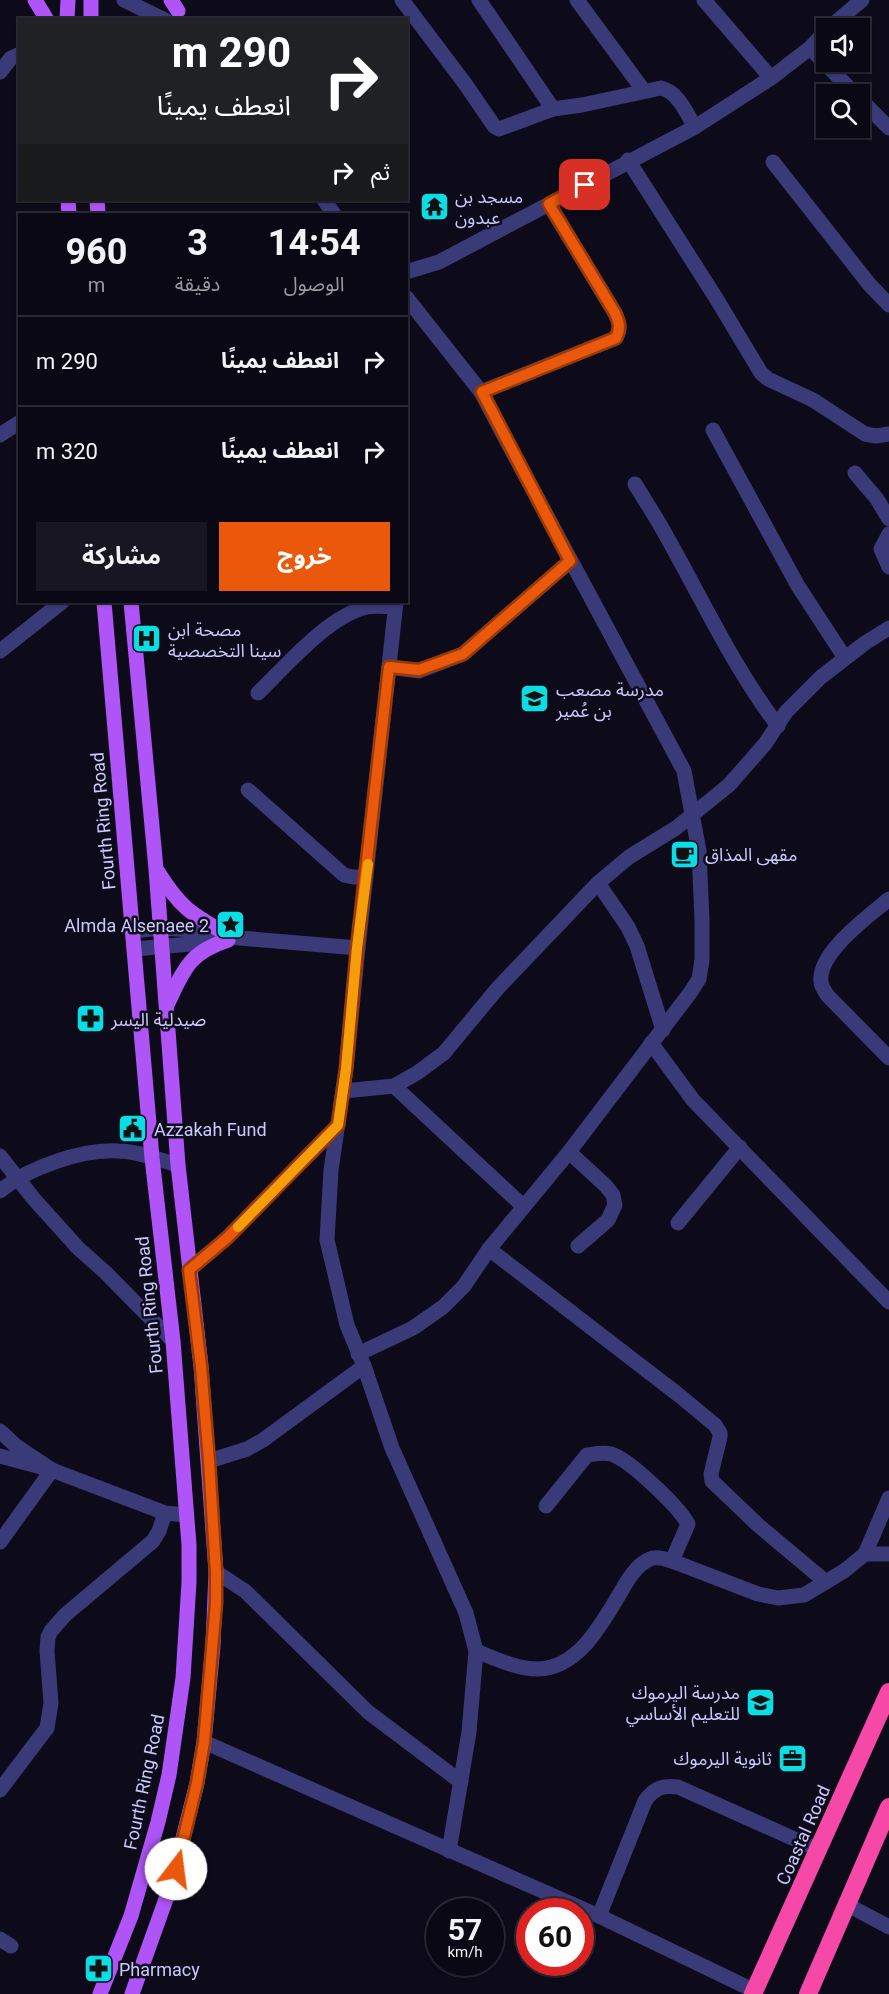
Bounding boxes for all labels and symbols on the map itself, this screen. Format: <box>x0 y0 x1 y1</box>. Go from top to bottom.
pin <box>559 159 610 210</box>
place label: مسجد بن عبدون <box>455 186 523 229</box>
temple icon: مسجد بن عبدون <box>418 190 450 222</box>
place label: مصحة ابن سينا التخصصية <box>168 619 281 661</box>
hospital icon: مصحة ابن سينا التخصصية <box>131 623 163 655</box>
place label: مدرسة مصعب بن عُمير <box>555 679 664 722</box>
school or university icon: مدرسة مصعب بن عُمير <box>519 683 551 715</box>
street label: Fourth Ring Road <box>87 751 119 891</box>
cafe icon: مقهى المذاق <box>668 838 700 870</box>
place label: مقهى المذاق <box>705 844 797 866</box>
place icon: Almda Alsenaee 2 <box>214 909 246 941</box>
place label: Almda Alsenaee 2 <box>64 915 209 936</box>
pharmacy icon: صيدلية اليسر <box>74 1003 106 1035</box>
place label: صيدلية اليسر <box>110 1009 206 1031</box>
public building icon: Azzakah Fund <box>117 1113 149 1145</box>
place label: Azzakah Fund <box>154 1119 267 1140</box>
street label: Fourth Ring Road <box>131 1235 167 1375</box>
place label: مدرسة اليرموك للتعليم الأساسي <box>626 1682 740 1727</box>
school or university icon: مدرسة اليرموك للتعليم الأساسي <box>745 1686 777 1718</box>
street label: Fourth Ring Road <box>119 1712 169 1852</box>
office icon: ثانوية اليرموك <box>777 1742 809 1774</box>
place label: ثانوية اليرموك <box>674 1748 772 1770</box>
street label: Coastal Road <box>772 1782 834 1888</box>
position arrow <box>144 1837 208 1901</box>
speed limit sign: 60 <box>516 1898 594 1976</box>
pharmacy icon: Pharmacy <box>82 1953 114 1985</box>
place label: Pharmacy <box>119 1959 200 1980</box>

